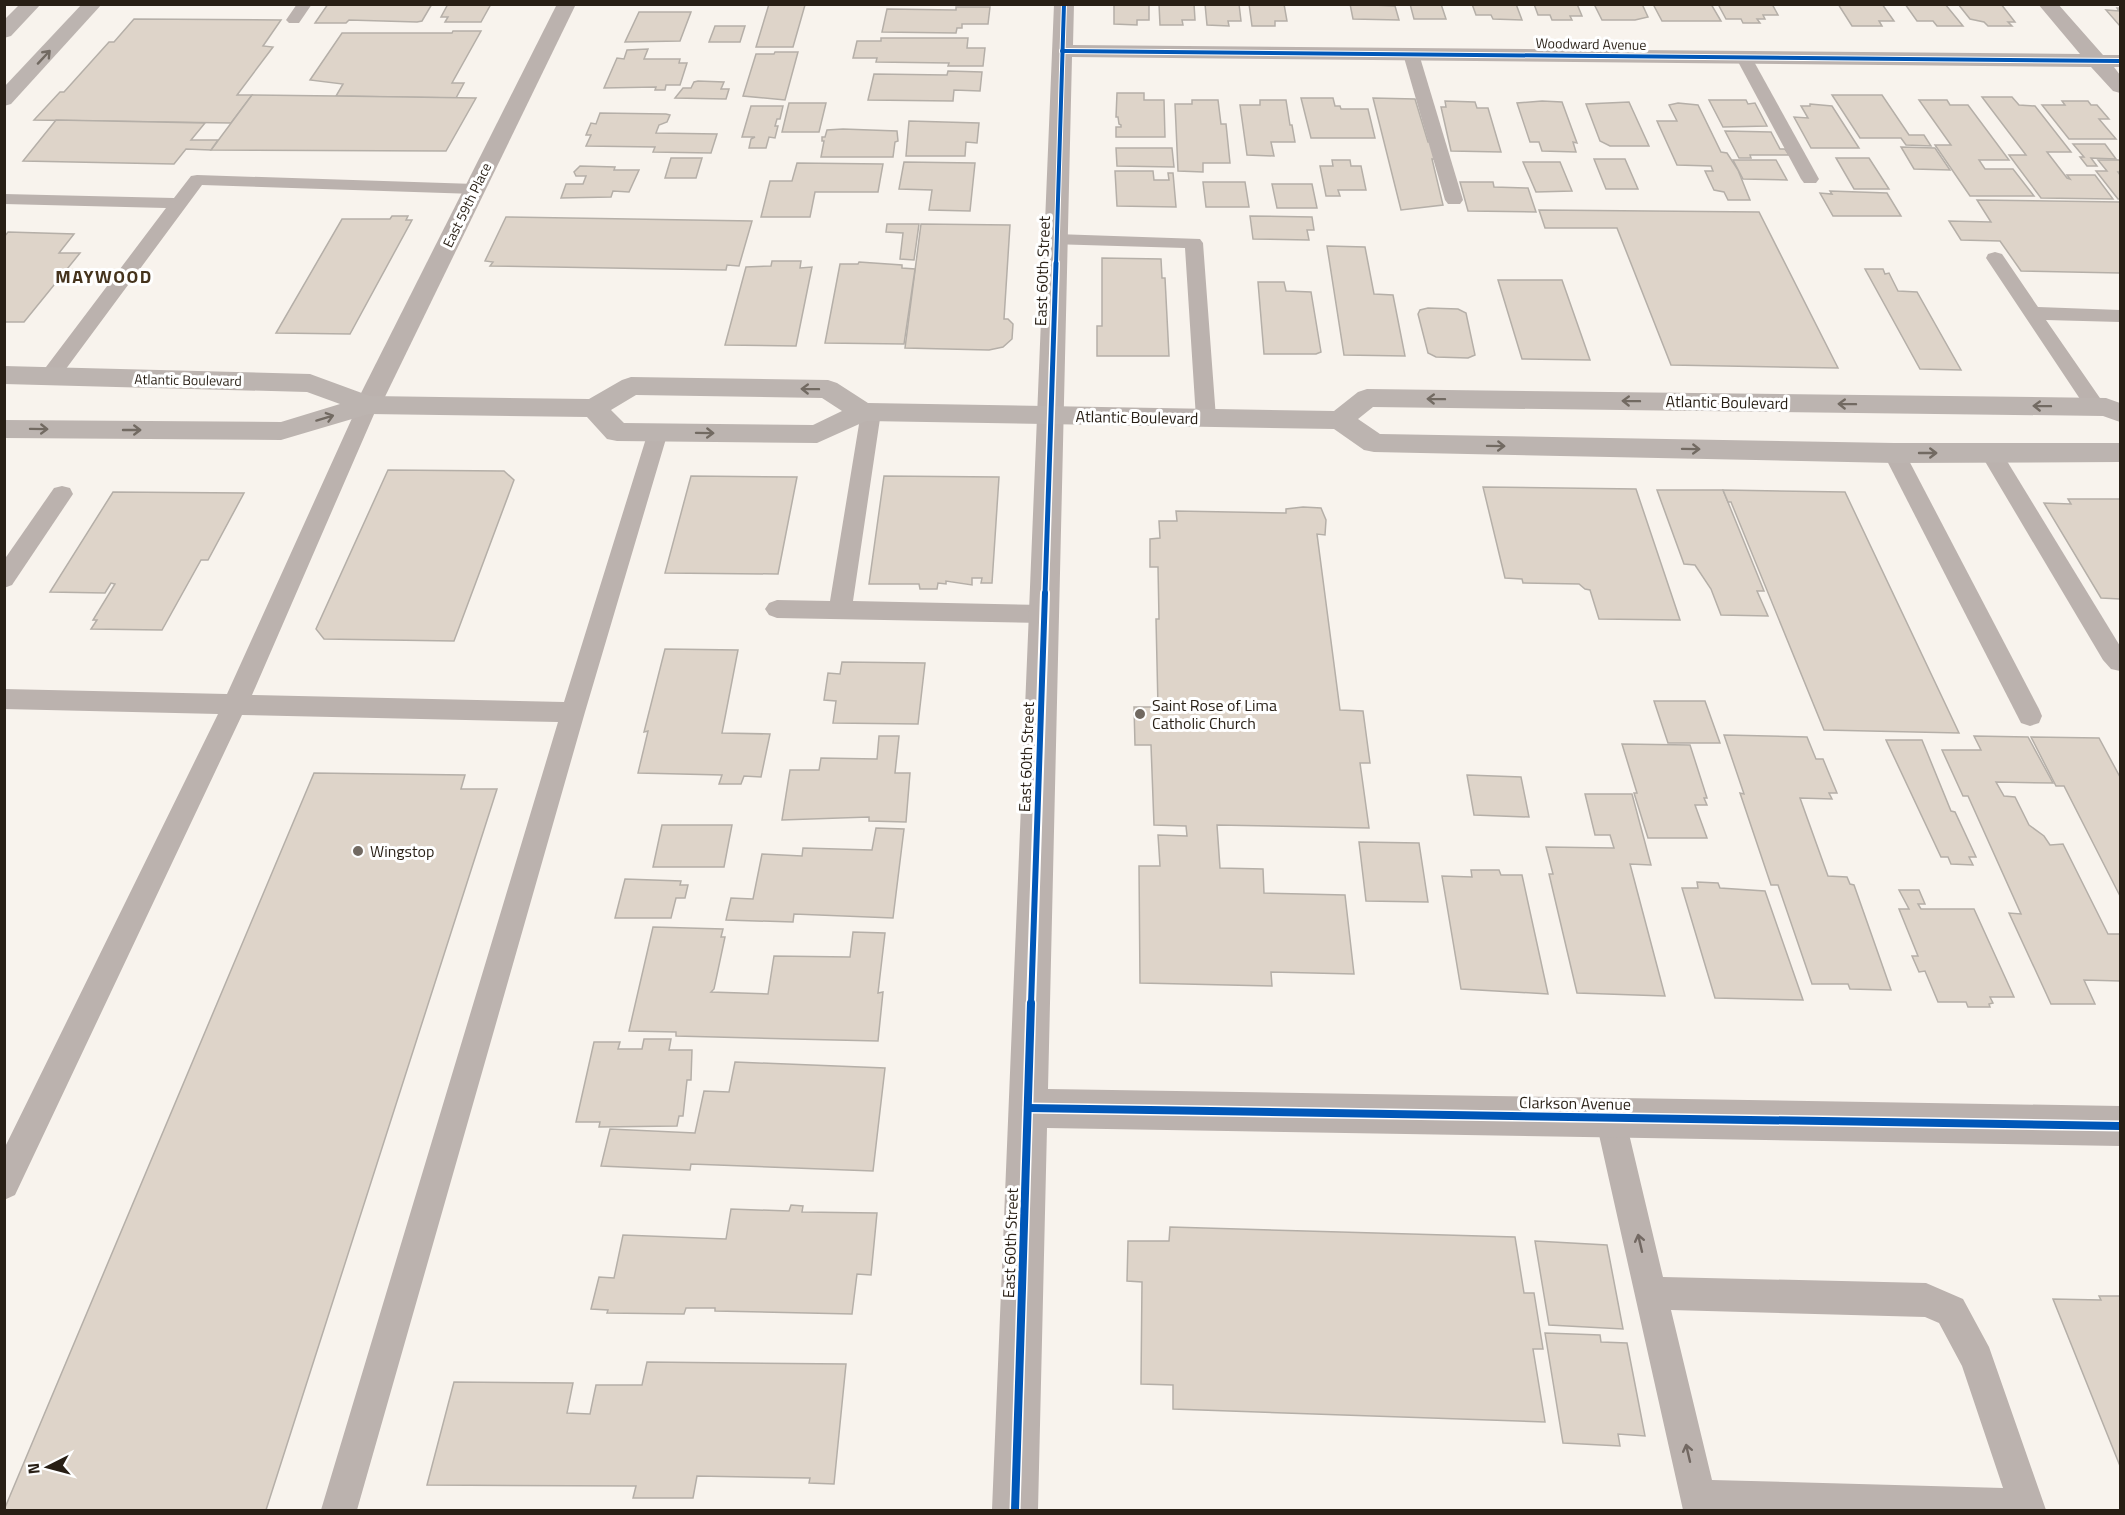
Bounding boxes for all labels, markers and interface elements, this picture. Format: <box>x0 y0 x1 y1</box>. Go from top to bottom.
street label: Woodward Avenue <box>1535 32 1647 55</box>
one-way arrow <box>37 49 51 64</box>
street label: East 59th Place <box>437 159 496 251</box>
street label: East 60th Street <box>1028 215 1056 327</box>
district label: MAYWOOD <box>55 263 153 290</box>
street label: Atlantic Boulevard <box>134 368 242 391</box>
one-way arrow <box>801 383 821 394</box>
street label: Atlantic Boulevard <box>1665 389 1789 415</box>
one-way arrow <box>1427 393 1447 405</box>
one-way arrow <box>1622 395 1642 407</box>
one-way arrow <box>1838 398 1858 410</box>
one-way arrow <box>2033 400 2053 412</box>
street label: Atlantic Boulevard <box>1075 404 1199 430</box>
one-way arrow <box>315 412 334 423</box>
one-way arrow <box>29 423 48 435</box>
one-way arrow <box>121 424 141 436</box>
one-way arrow <box>695 427 715 439</box>
one-way arrow <box>1486 440 1506 451</box>
one-way arrow <box>1681 443 1701 455</box>
one-way arrow <box>1918 447 1938 459</box>
place label: Saint Rose of Lima Catholic Church <box>1152 693 1277 735</box>
street label: East 60th Street <box>1012 701 1040 813</box>
marker: Saint Rose of Lima Catholic Church <box>1133 707 1147 721</box>
place label: Wingstop <box>370 839 434 863</box>
marker: Wingstop <box>351 844 365 858</box>
street label: Clarkson Avenue <box>1519 1090 1631 1116</box>
street label: East 60th Street <box>996 1187 1024 1299</box>
one-way arrow <box>1633 1234 1645 1253</box>
north arrow <box>18 1437 78 1497</box>
one-way arrow <box>1682 1444 1693 1464</box>
text: N <box>21 1462 46 1475</box>

